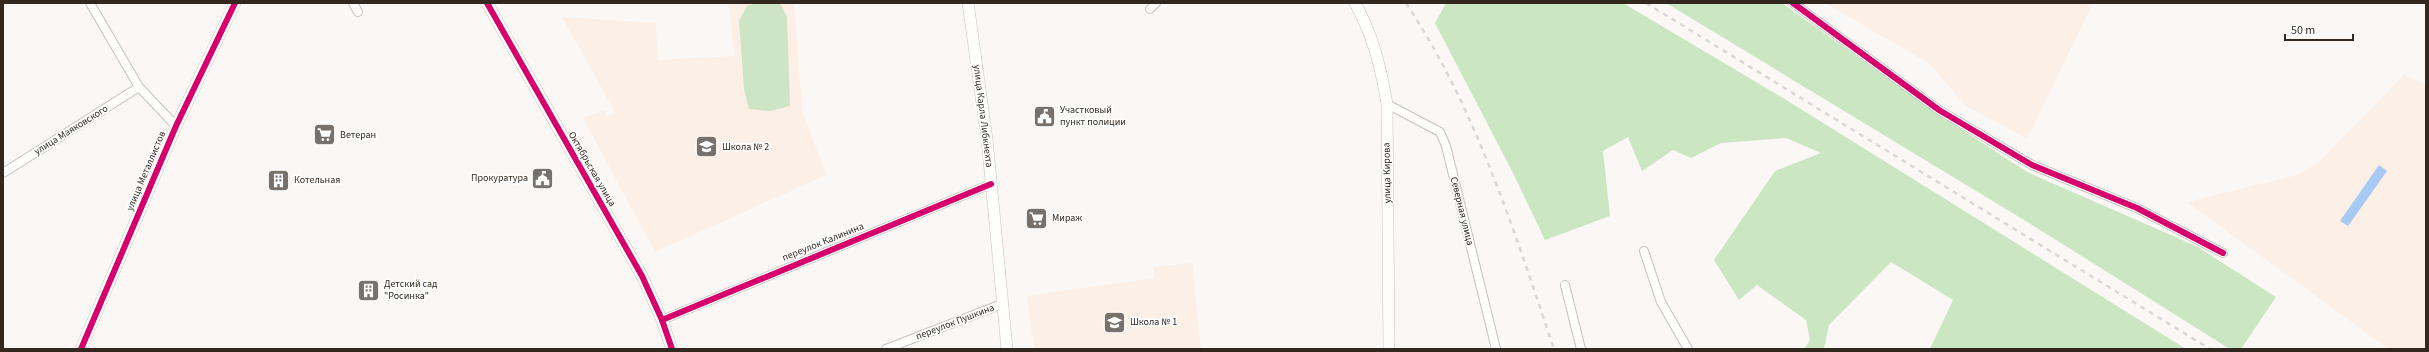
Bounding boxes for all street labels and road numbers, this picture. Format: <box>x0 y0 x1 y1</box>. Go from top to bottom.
street label: улица Карла Либкнехта <box>970 64 996 168</box>
street label: улица Маяковского <box>31 102 111 158</box>
street label: улица Металлистов <box>123 129 169 213</box>
street label: Октябрьская улица <box>565 129 619 209</box>
street label: улица Кирова <box>1379 143 1395 203</box>
street label: Северная улица <box>1447 175 1477 247</box>
street label: переулок Калинина <box>780 219 866 265</box>
street label: переулок Пушкина <box>914 301 996 343</box>

